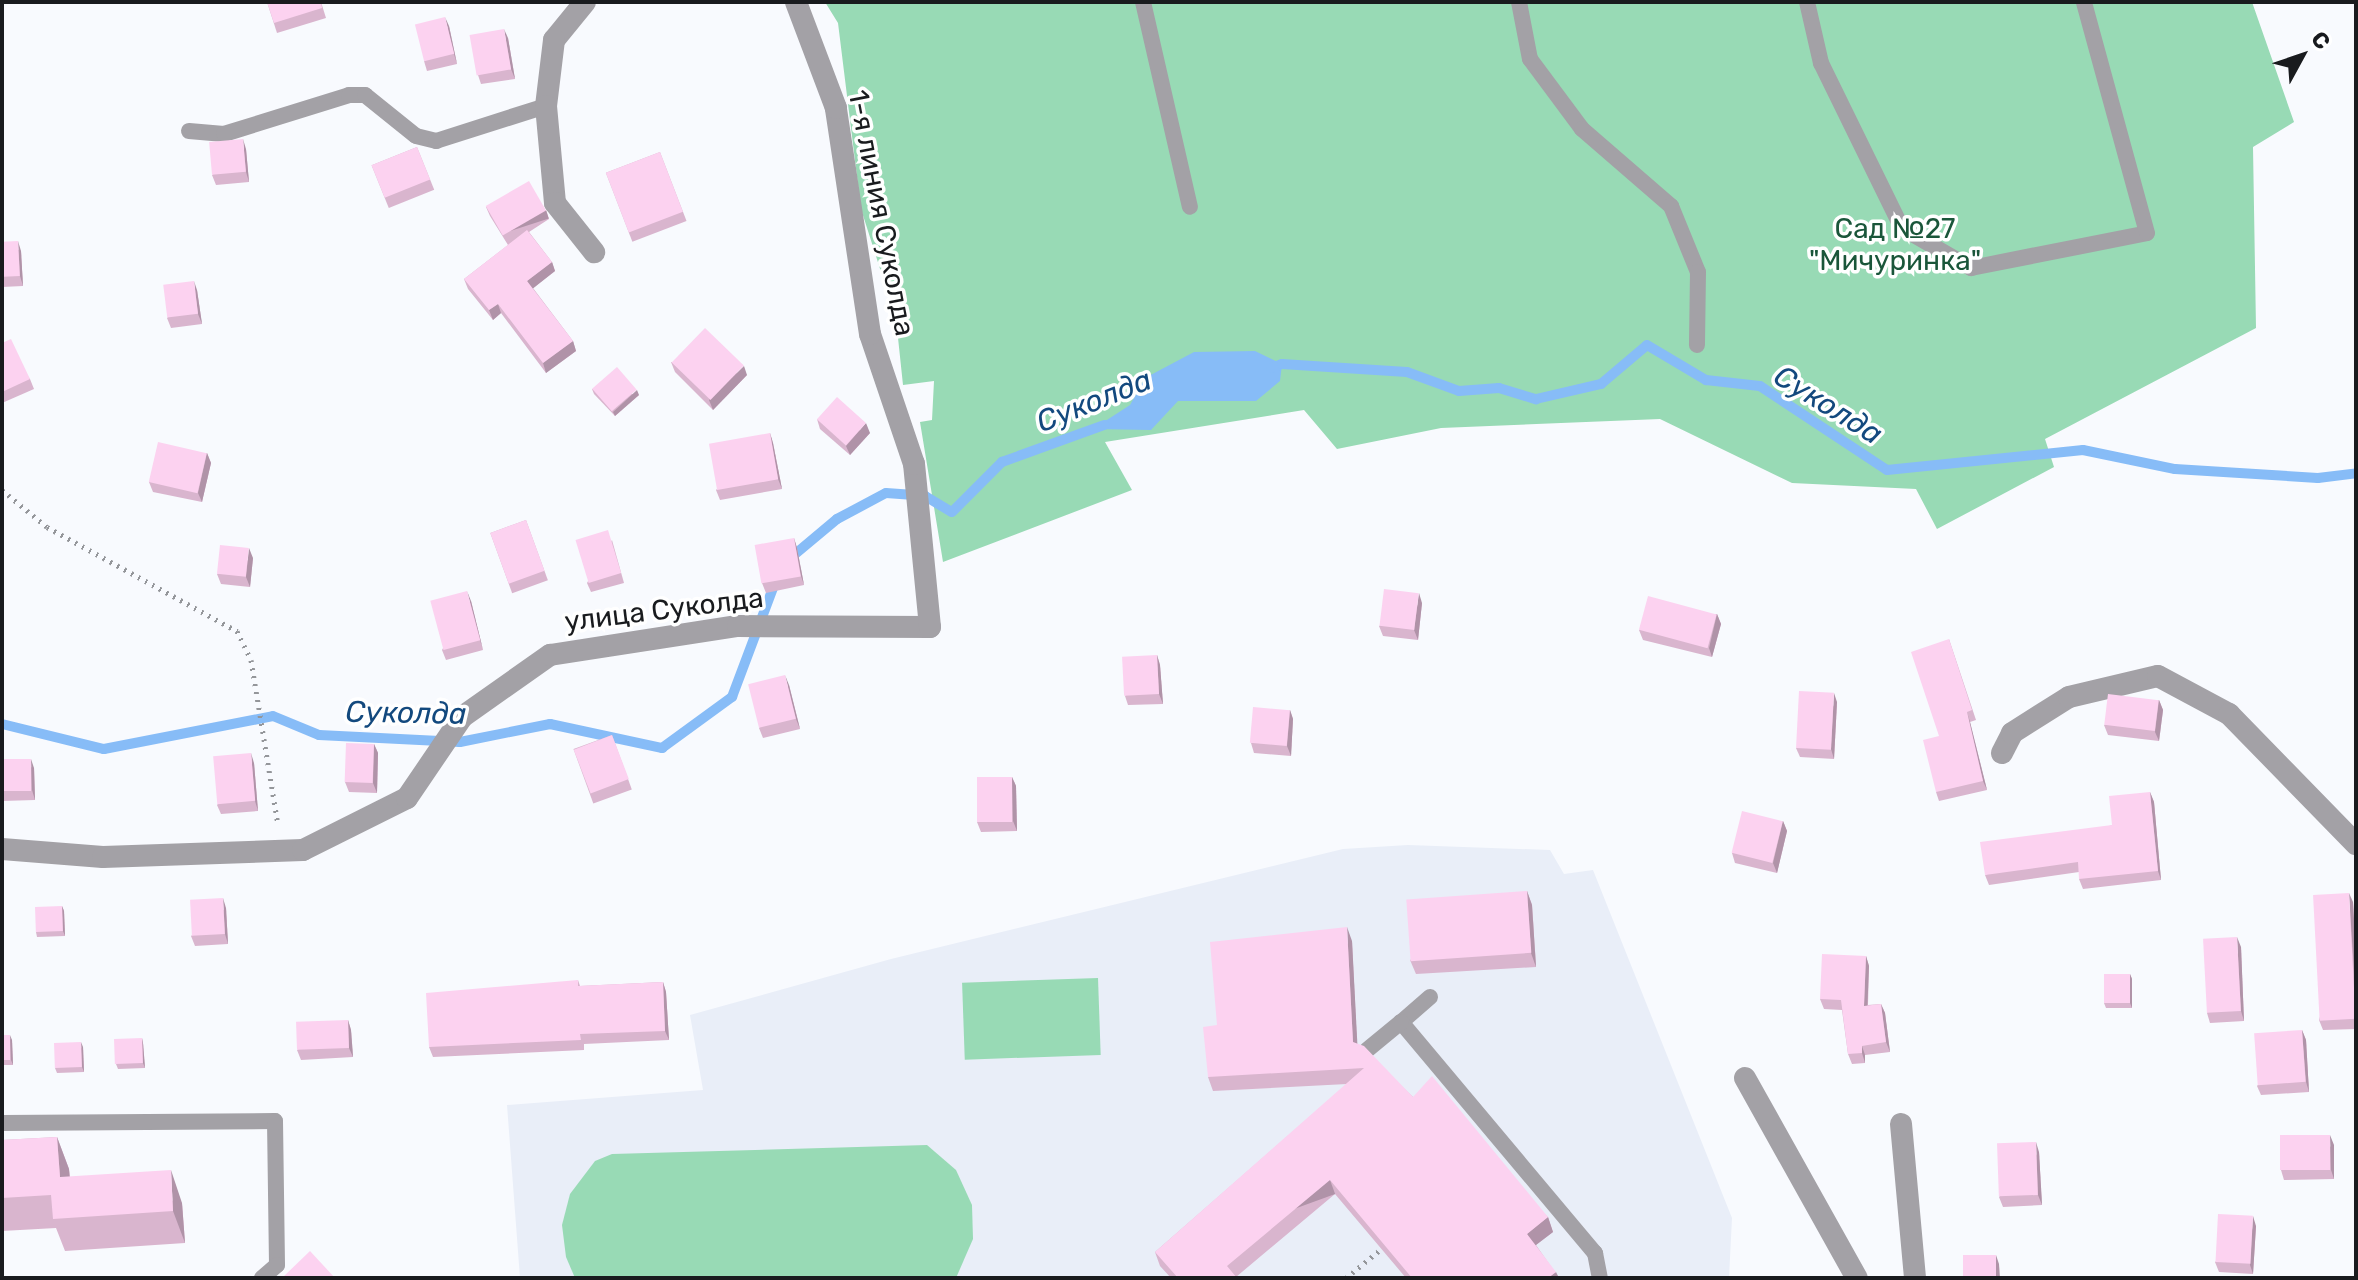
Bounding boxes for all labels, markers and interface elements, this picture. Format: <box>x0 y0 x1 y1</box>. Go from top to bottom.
north arrow <box>2262 16 2342 96</box>
text: С <box>2305 26 2336 55</box>
street label: 1-я линия Суколда <box>841 87 921 339</box>
park label: Сад №27 "Мичуринка" <box>1809 212 1981 278</box>
water label: Суколда <box>1767 358 1889 452</box>
water label: Суколда <box>1031 362 1157 440</box>
street label: улица Суколда <box>563 581 765 639</box>
water label: Суколда <box>345 694 467 732</box>

